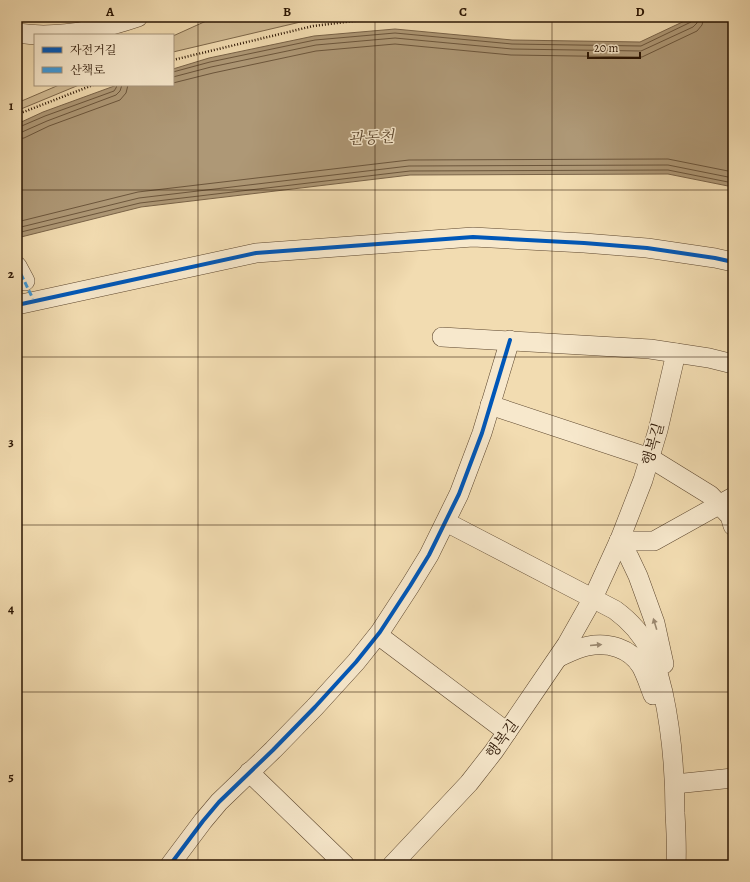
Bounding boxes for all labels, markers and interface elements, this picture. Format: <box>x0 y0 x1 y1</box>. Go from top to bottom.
text: A <box>105 3 115 20</box>
text: B <box>283 3 291 20</box>
text: C <box>459 3 467 20</box>
text: D <box>635 3 645 20</box>
legend <box>34 34 174 86</box>
scale bar <box>588 34 640 60</box>
text: 20 m <box>594 40 618 56</box>
text: 자전거길 <box>70 42 116 58</box>
text: 산책로 <box>70 62 105 78</box>
text: 1 <box>9 97 14 114</box>
water label: 관동천 <box>347 126 396 150</box>
text: 2 <box>8 265 15 282</box>
street label: 행복길 <box>637 420 669 468</box>
text: 3 <box>8 433 14 450</box>
text: 4 <box>8 600 14 617</box>
one-way arrow <box>652 618 658 630</box>
one-way arrow <box>590 642 602 649</box>
street label: 행복길 <box>481 716 523 762</box>
text: 5 <box>8 768 14 785</box>

